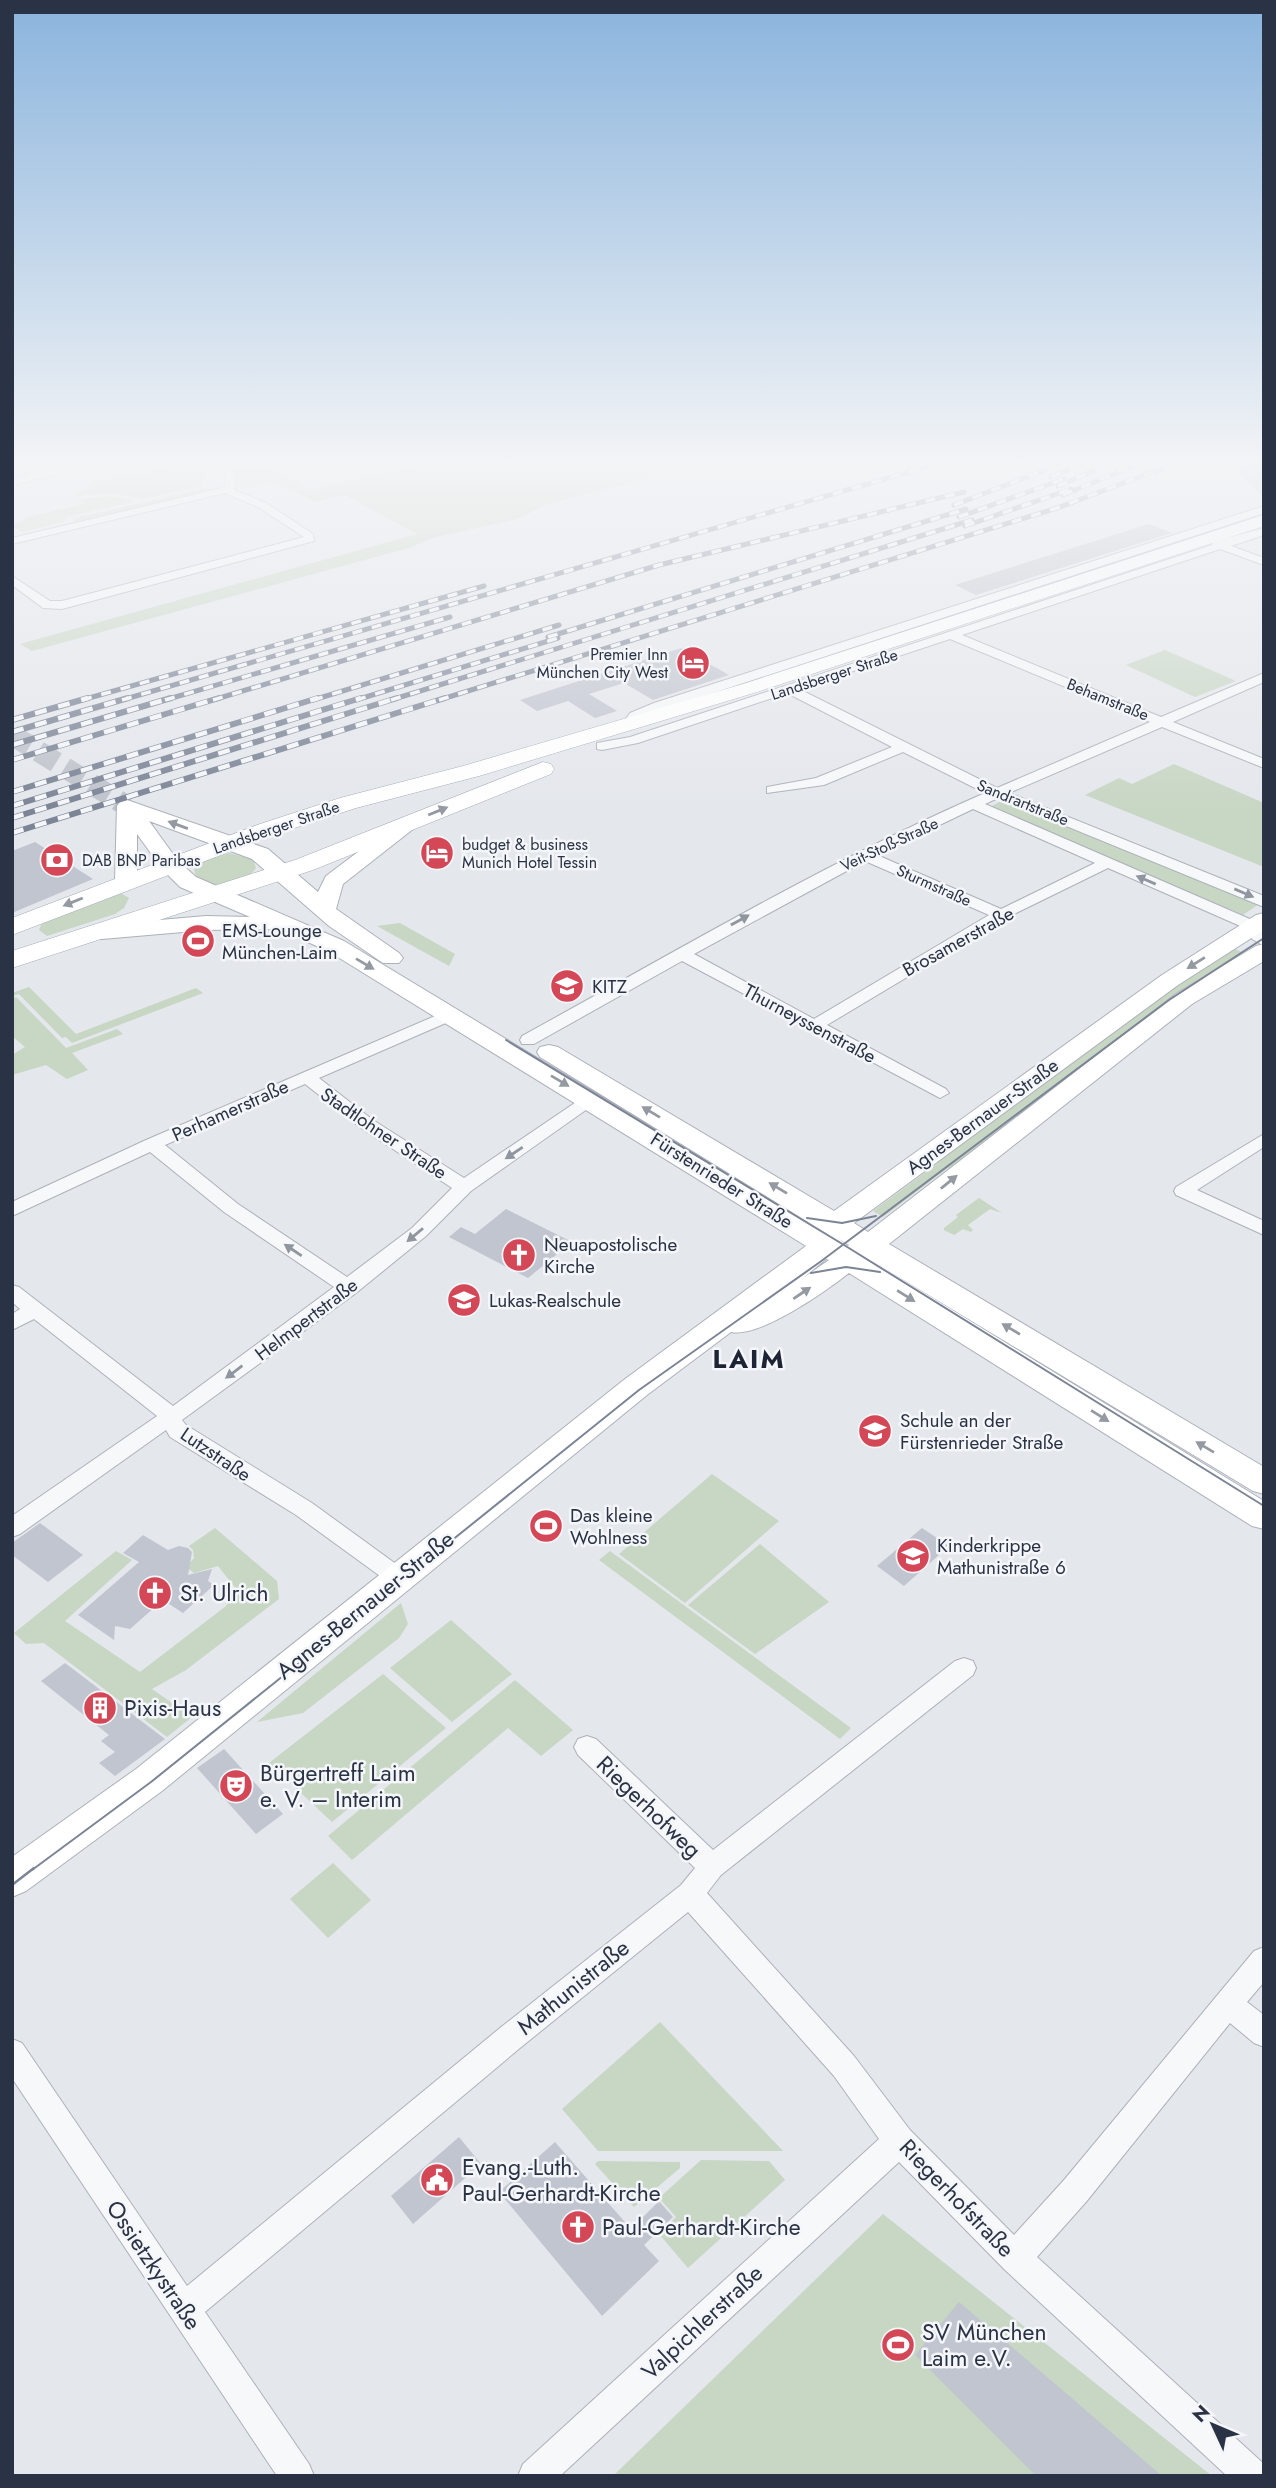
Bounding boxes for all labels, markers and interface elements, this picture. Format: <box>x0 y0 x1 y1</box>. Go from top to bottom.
place label: Premier Inn München City West <box>537 643 668 684</box>
street label: Landsberger Straße <box>768 643 901 706</box>
hotel icon: Premier Inn München City West <box>674 644 712 682</box>
street label: Behamstraße <box>1063 673 1152 726</box>
street label: Sandrartstraße <box>973 774 1072 831</box>
street label: Landsberger Straße <box>210 795 342 860</box>
one-way arrow <box>428 805 449 816</box>
street label: Veit-Stoß-Straße <box>836 812 942 877</box>
one-way arrow <box>168 819 189 830</box>
place label: budget & business Munich Hotel Tessin <box>462 833 597 874</box>
hotel icon: budget & business Munich Hotel Tessin <box>418 834 456 872</box>
bank icon: DAB BNP Paribas <box>38 841 76 879</box>
place label: DAB BNP Paribas <box>82 849 200 872</box>
street label: Sturmstraße <box>893 859 975 912</box>
one-way arrow <box>1136 874 1156 886</box>
one-way arrow <box>1234 888 1255 899</box>
one-way arrow <box>63 897 84 908</box>
street label: Brosamerstraße <box>898 900 1019 983</box>
one-way arrow <box>730 915 750 926</box>
place label: EMS-Lounge München-Laim <box>222 917 338 966</box>
sports icon: EMS-Lounge München-Laim <box>179 922 217 960</box>
one-way arrow <box>1187 956 1206 969</box>
one-way arrow <box>356 958 375 970</box>
school or university icon: KITZ <box>548 967 586 1005</box>
place label: KITZ <box>592 973 627 1000</box>
street label: Thurneyssenstraße <box>739 977 881 1070</box>
street label: Agnes-Bernauer-Straße <box>901 1052 1064 1181</box>
street label: Perhamerstraße <box>168 1073 293 1148</box>
one-way arrow <box>550 1075 569 1088</box>
street label: Stadtlohner Straße <box>315 1081 453 1186</box>
one-way arrow <box>641 1106 660 1118</box>
street label: Fürstenrieder Straße <box>645 1126 798 1235</box>
one-way arrow <box>505 1146 524 1159</box>
one-way arrow <box>940 1176 958 1190</box>
one-way arrow <box>768 1182 787 1194</box>
one-way arrow <box>407 1227 424 1242</box>
place label: Neuapostolische Kirche <box>544 1231 677 1280</box>
church icon: Neuapostolische Kirche <box>500 1236 538 1274</box>
one-way arrow <box>283 1243 302 1256</box>
street label: Helmpertstraße <box>249 1272 364 1367</box>
school or university icon: Lukas-Realschule <box>445 1281 483 1319</box>
place label: Lukas-Realschule <box>489 1287 621 1314</box>
one-way arrow <box>792 1287 812 1300</box>
one-way arrow <box>897 1289 916 1302</box>
one-way arrow <box>1001 1322 1020 1335</box>
district label: LAIM <box>712 1340 786 1378</box>
one-way arrow <box>226 1365 244 1380</box>
place label: Schule an der Fürstenrieder Straße <box>900 1407 1063 1456</box>
one-way arrow <box>1090 1409 1109 1422</box>
school or university icon: Schule an der Fürstenrieder Straße <box>856 1412 894 1450</box>
street label: Lutzstraße <box>175 1421 257 1488</box>
one-way arrow <box>1196 1441 1215 1453</box>
place label: Das kleine Wohlness <box>570 1502 653 1551</box>
sports icon: Das kleine Wohlness <box>527 1507 565 1545</box>
street label: Agnes-Bernauer-Straße <box>269 1522 462 1688</box>
place label: Kinderkrippe Mathunistraße 6 <box>937 1532 1066 1581</box>
school or university icon: Kinderkrippe Mathunistraße 6 <box>894 1537 932 1575</box>
church icon: St. Ulrich <box>136 1574 174 1612</box>
place label: St. Ulrich <box>180 1576 269 1610</box>
building icon: Pixis-Haus <box>81 1689 119 1727</box>
place label: Pixis-Haus <box>124 1691 221 1725</box>
street label: Riegerhofweg <box>589 1748 709 1866</box>
place label: Bürgertreff Laim e. V. – Interim <box>260 1756 416 1816</box>
theatre icon: Bürgertreff Laim e. V. – Interim <box>217 1767 255 1805</box>
street label: Mathunistraße <box>509 1931 637 2043</box>
street label: Riegerhofstraße <box>892 2131 1023 2265</box>
place label: Evang.-Luth. Paul-Gerhardt-Kirche <box>462 2150 661 2210</box>
public building icon: Evang.-Luth. Paul-Gerhardt-Kirche <box>418 2161 456 2199</box>
street label: Ossietzkystraße <box>98 2193 210 2337</box>
church icon: Paul-Gerhardt-Kirche <box>559 2208 597 2246</box>
place label: Paul-Gerhardt-Kirche <box>602 2210 801 2244</box>
street label: Valpichlerstraße <box>634 2257 770 2387</box>
place label: SV München Laim e.V. <box>922 2315 1046 2375</box>
sports icon: SV München Laim e.V. <box>879 2326 917 2364</box>
north arrow <box>1178 2390 1248 2460</box>
text: N <box>1186 2399 1216 2428</box>

